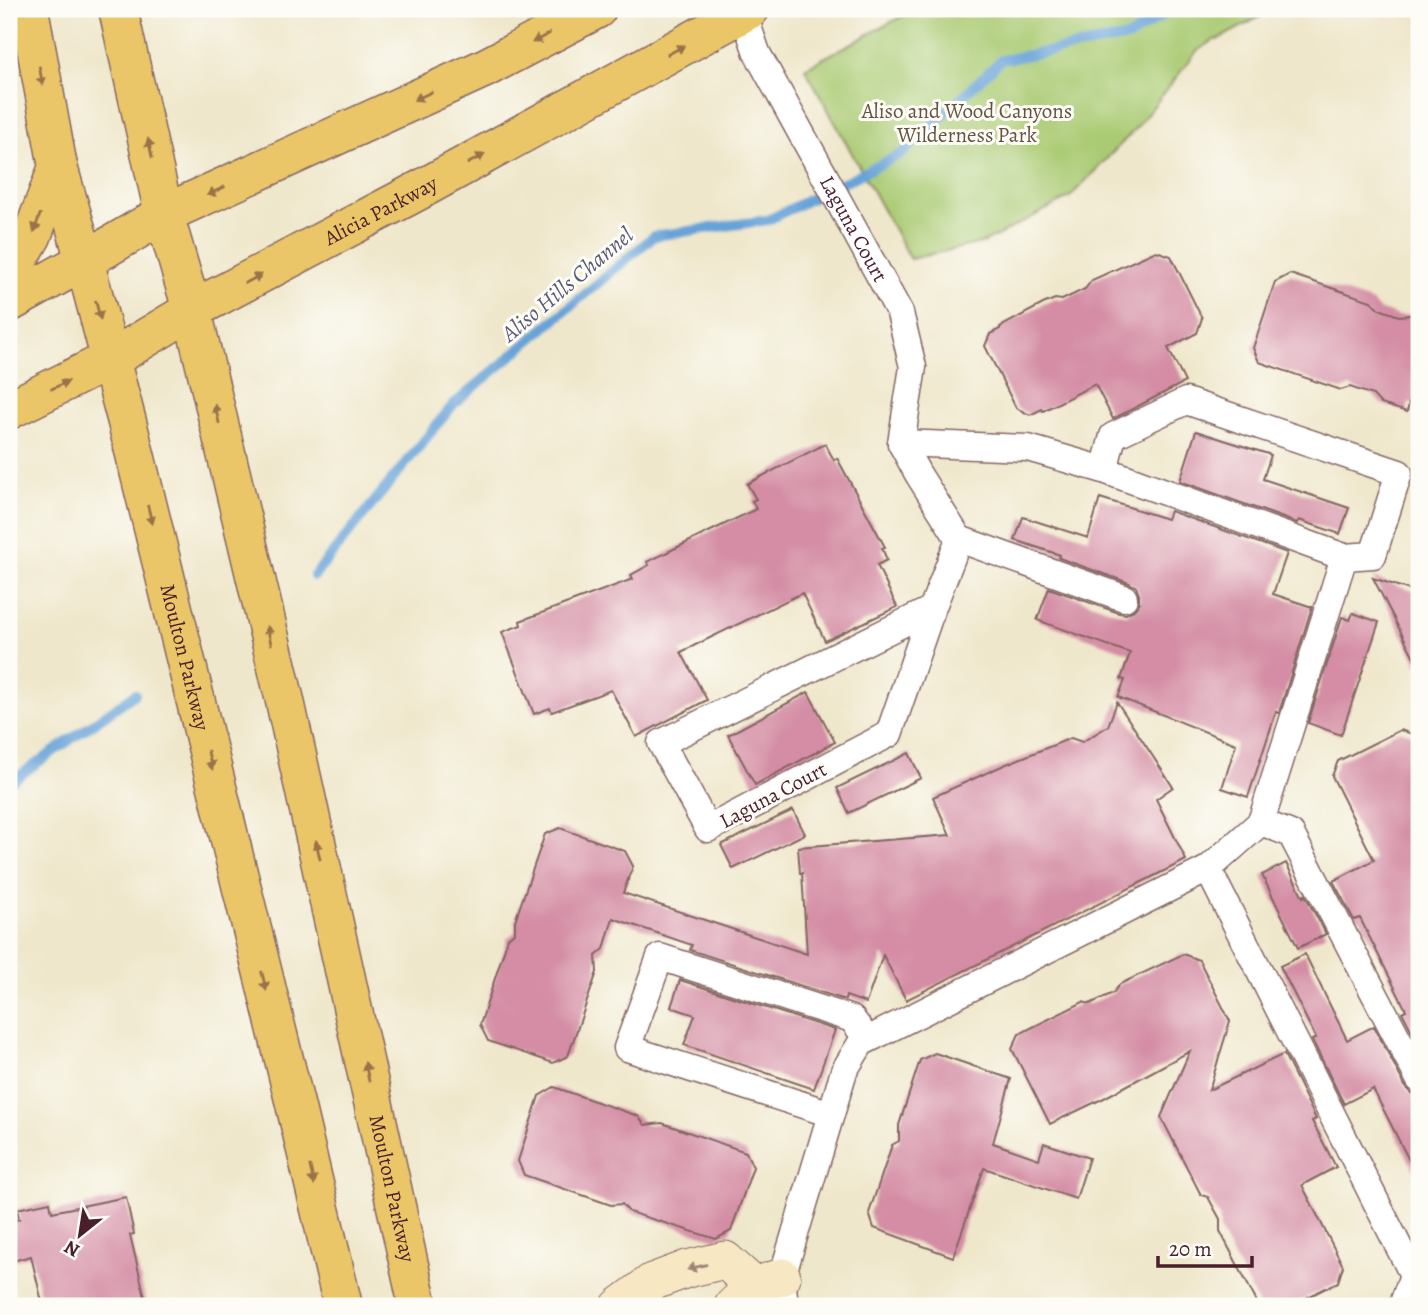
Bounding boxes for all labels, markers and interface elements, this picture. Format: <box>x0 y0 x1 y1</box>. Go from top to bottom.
one-way arrow <box>531 32 551 44</box>
one-way arrow <box>666 44 686 56</box>
one-way arrow <box>36 65 47 87</box>
one-way arrow <box>412 91 433 102</box>
park label: Aliso and Wood Canyons Wilderness Park <box>861 97 1072 149</box>
one-way arrow <box>144 137 155 159</box>
one-way arrow <box>466 153 486 165</box>
street label: Alicia Parkway <box>318 169 443 252</box>
street label: Laguna Court <box>813 171 894 287</box>
one-way arrow <box>206 185 226 196</box>
one-way arrow <box>32 212 43 233</box>
water label: Aliso Hills Channel <box>494 220 640 349</box>
one-way arrow <box>243 273 262 285</box>
one-way arrow <box>93 299 104 321</box>
one-way arrow <box>50 379 70 390</box>
one-way arrow <box>211 403 222 425</box>
one-way arrow <box>145 504 156 526</box>
street label: Moulton Parkway <box>153 581 217 734</box>
one-way arrow <box>263 624 274 646</box>
one-way arrow <box>205 749 216 771</box>
street label: Laguna Court <box>715 755 831 835</box>
one-way arrow <box>312 839 323 861</box>
one-way arrow <box>259 970 270 992</box>
one-way arrow <box>361 1061 372 1083</box>
street label: Moulton Parkway <box>362 1112 422 1265</box>
one-way arrow <box>306 1164 317 1186</box>
north arrow <box>46 1200 116 1270</box>
scale bar <box>1158 1224 1253 1268</box>
text: N <box>59 1234 84 1264</box>
text: 20 m <box>1169 1235 1212 1263</box>
one-way arrow <box>686 1262 708 1273</box>

